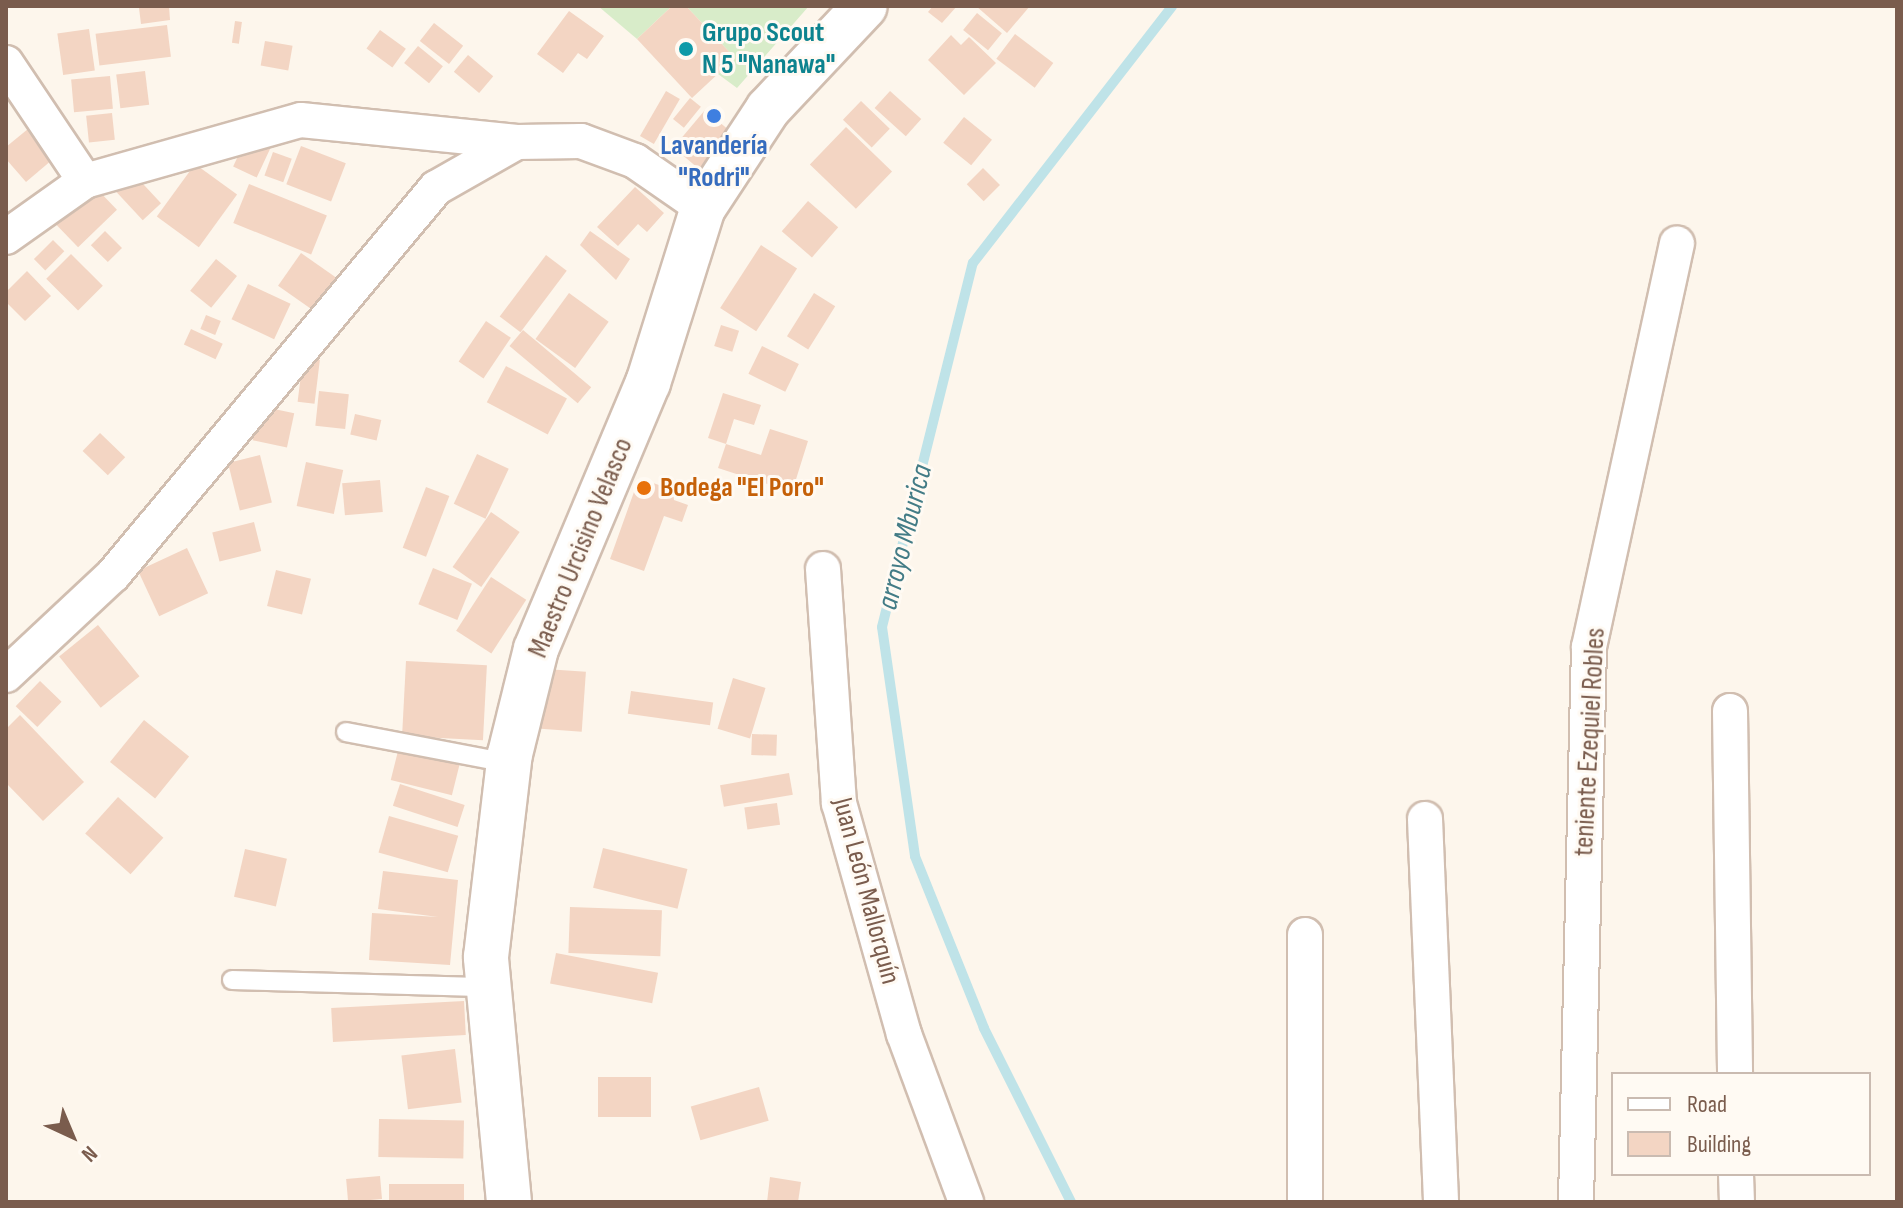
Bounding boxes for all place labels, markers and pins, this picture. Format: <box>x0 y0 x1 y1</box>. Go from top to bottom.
place label: Grupo Scout N 5 "Nanawa" <box>702 16 835 82</box>
marker: Grupo Scout N 5 "Nanawa" <box>677 40 695 58</box>
marker: Lavandería "Rodri" <box>705 107 723 125</box>
place label: Lavandería "Rodri" <box>660 129 768 195</box>
place label: Bodega "El Poro" <box>660 471 824 505</box>
marker: Bodega "El Poro" <box>635 479 653 497</box>

